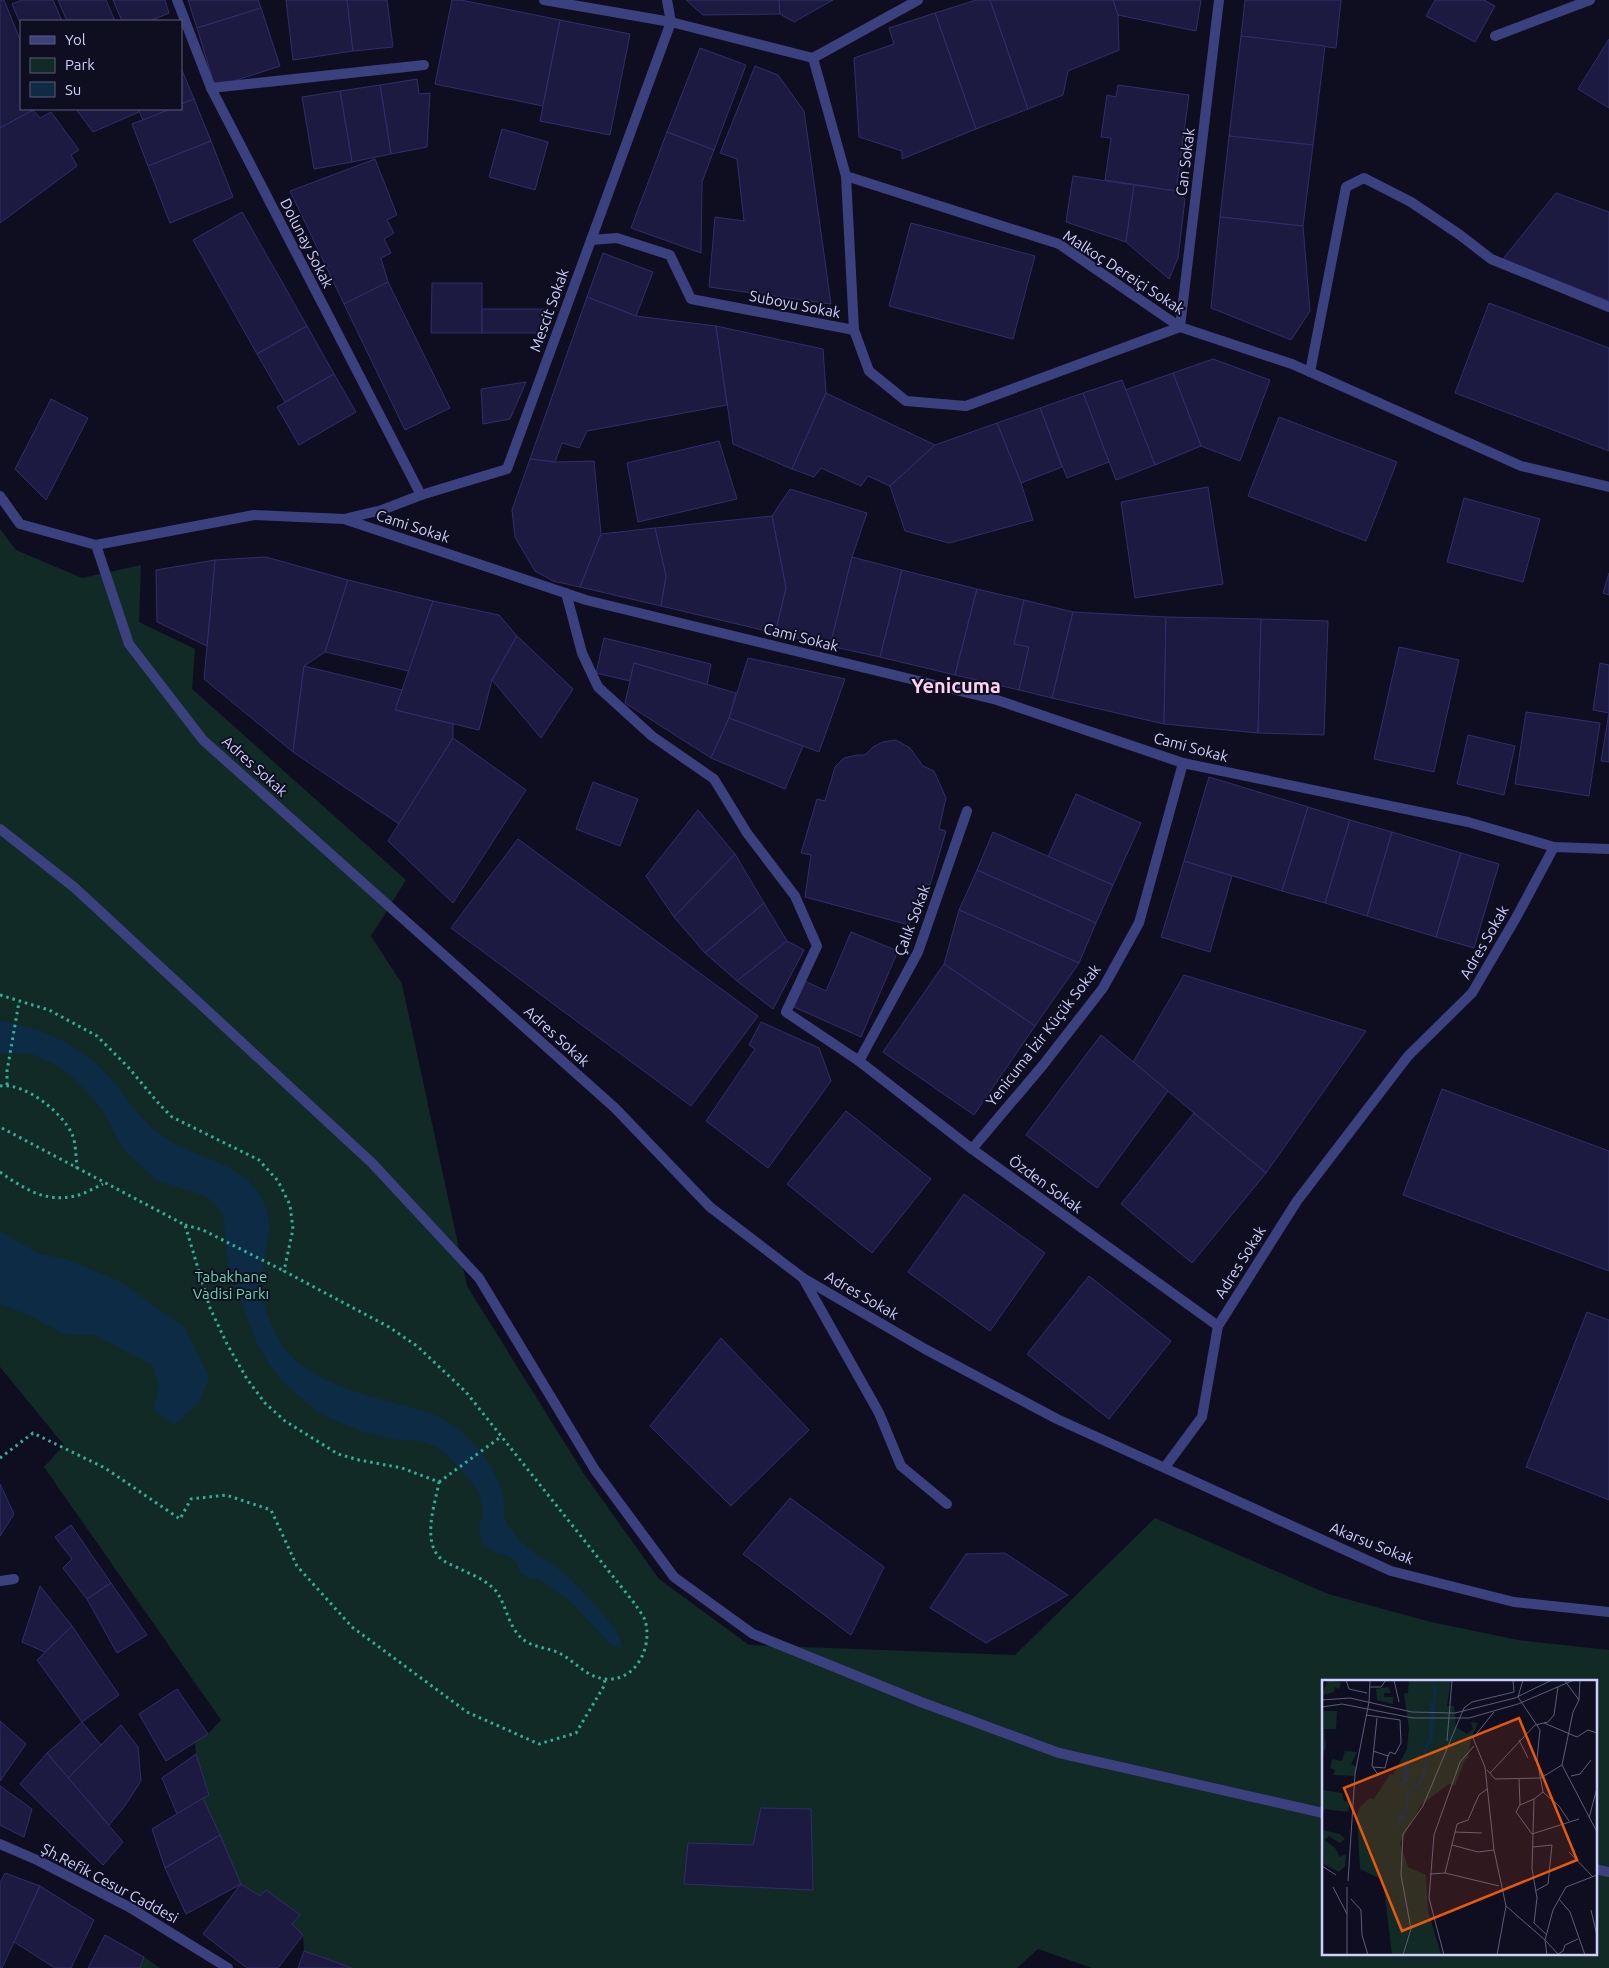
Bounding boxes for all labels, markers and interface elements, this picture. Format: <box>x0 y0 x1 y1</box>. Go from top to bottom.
legend <box>20 20 182 110</box>
text: Yol <box>65 31 86 48</box>
text: Park <box>65 56 95 73</box>
text: Su <box>65 81 81 98</box>
street label: Can Sokak <box>1172 127 1198 197</box>
street label: Dolunay Sokak <box>277 195 337 291</box>
street label: Malkoç Dereiçi Sokak <box>1060 226 1188 318</box>
street label: Mescit Sokak <box>526 266 572 354</box>
street label: Suboyu Sokak <box>748 287 843 321</box>
street label: Cami Sokak <box>374 506 452 546</box>
street label: Cami Sokak <box>762 620 841 655</box>
district label: Yenicuma <box>911 674 1001 697</box>
street label: Cami Sokak <box>1152 729 1231 765</box>
street label: Adres Sokak <box>219 732 291 800</box>
street label: Çalık Sokak <box>891 882 934 958</box>
street label: Adres Sokak <box>1456 902 1512 982</box>
street label: Yenicuma İzir Küçük Sokak <box>982 960 1104 1109</box>
street label: Adres Sokak <box>521 1002 593 1070</box>
street label: Özden Sokak <box>1006 1152 1086 1217</box>
street label: Adres Sokak <box>1211 1222 1269 1301</box>
street label: Adres Sokak <box>822 1267 902 1323</box>
park label: Tabakhane Vadisi Parkı <box>193 1268 269 1302</box>
street label: Akarsu Sokak <box>1328 1519 1417 1568</box>
inset map <box>1322 1680 1596 1956</box>
street label: Şh.Refik Cesur Caddesi <box>39 1840 181 1926</box>

